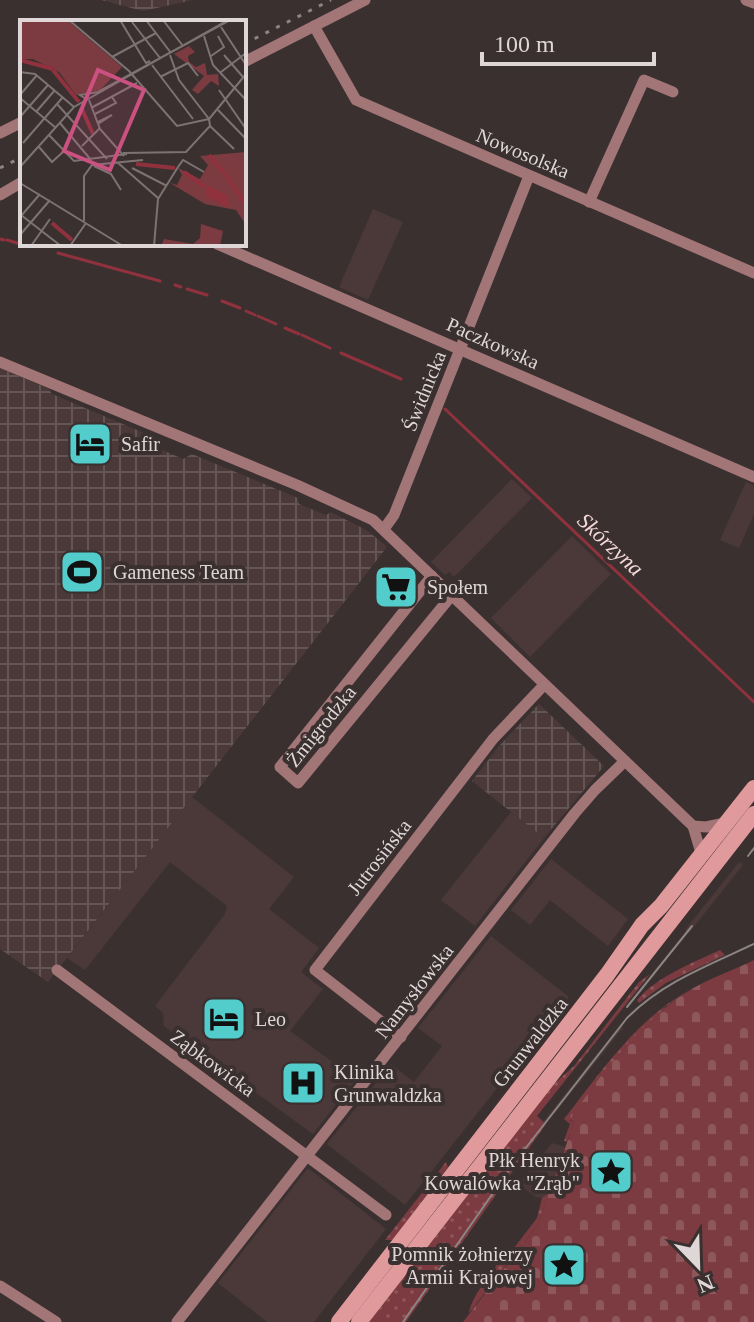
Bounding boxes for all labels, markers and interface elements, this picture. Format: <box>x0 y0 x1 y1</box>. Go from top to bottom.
scale bar <box>482 16 654 66</box>
inset map <box>20 20 246 246</box>
text: 100 m <box>494 31 555 57</box>
street label: Nowosolska <box>473 124 573 182</box>
street label: Paczkowska <box>443 313 543 373</box>
street label: Świdnicka <box>397 347 450 434</box>
hotel icon: Safir <box>66 420 114 468</box>
place label: Safir <box>121 433 160 455</box>
water label: Skórzyna <box>573 508 649 581</box>
sports icon: Gameness Team <box>58 548 106 596</box>
place label: Gameness Team <box>113 561 244 583</box>
supermarket icon: Społem <box>372 563 420 611</box>
place label: Społem <box>427 576 489 599</box>
street label: Żmigrodzka <box>282 681 361 772</box>
street label: Jutrosińska <box>343 815 415 899</box>
street label: Namysłowska <box>370 939 458 1043</box>
street label: Grunwaldzka <box>488 993 572 1091</box>
hotel icon: Leo <box>200 995 248 1043</box>
place label: Leo <box>255 1008 286 1030</box>
street label: Ząbkowicka <box>166 1025 260 1102</box>
hospital icon: Klinika Grunwaldzka <box>279 1059 327 1107</box>
place label: Klinika Grunwaldzka <box>334 1061 442 1106</box>
place icon: Płk Henryk Kowalówka "Zrąb" <box>587 1148 635 1196</box>
place label: Płk Henryk Kowalówka "Zrąb" <box>424 1149 580 1195</box>
north arrow <box>658 1226 738 1306</box>
place icon: Pomnik żołnierzy Armii Krajowej <box>540 1241 588 1289</box>
place label: Pomnik żołnierzy Armii Krajowej <box>391 1243 533 1289</box>
text: N <box>693 1269 718 1299</box>

